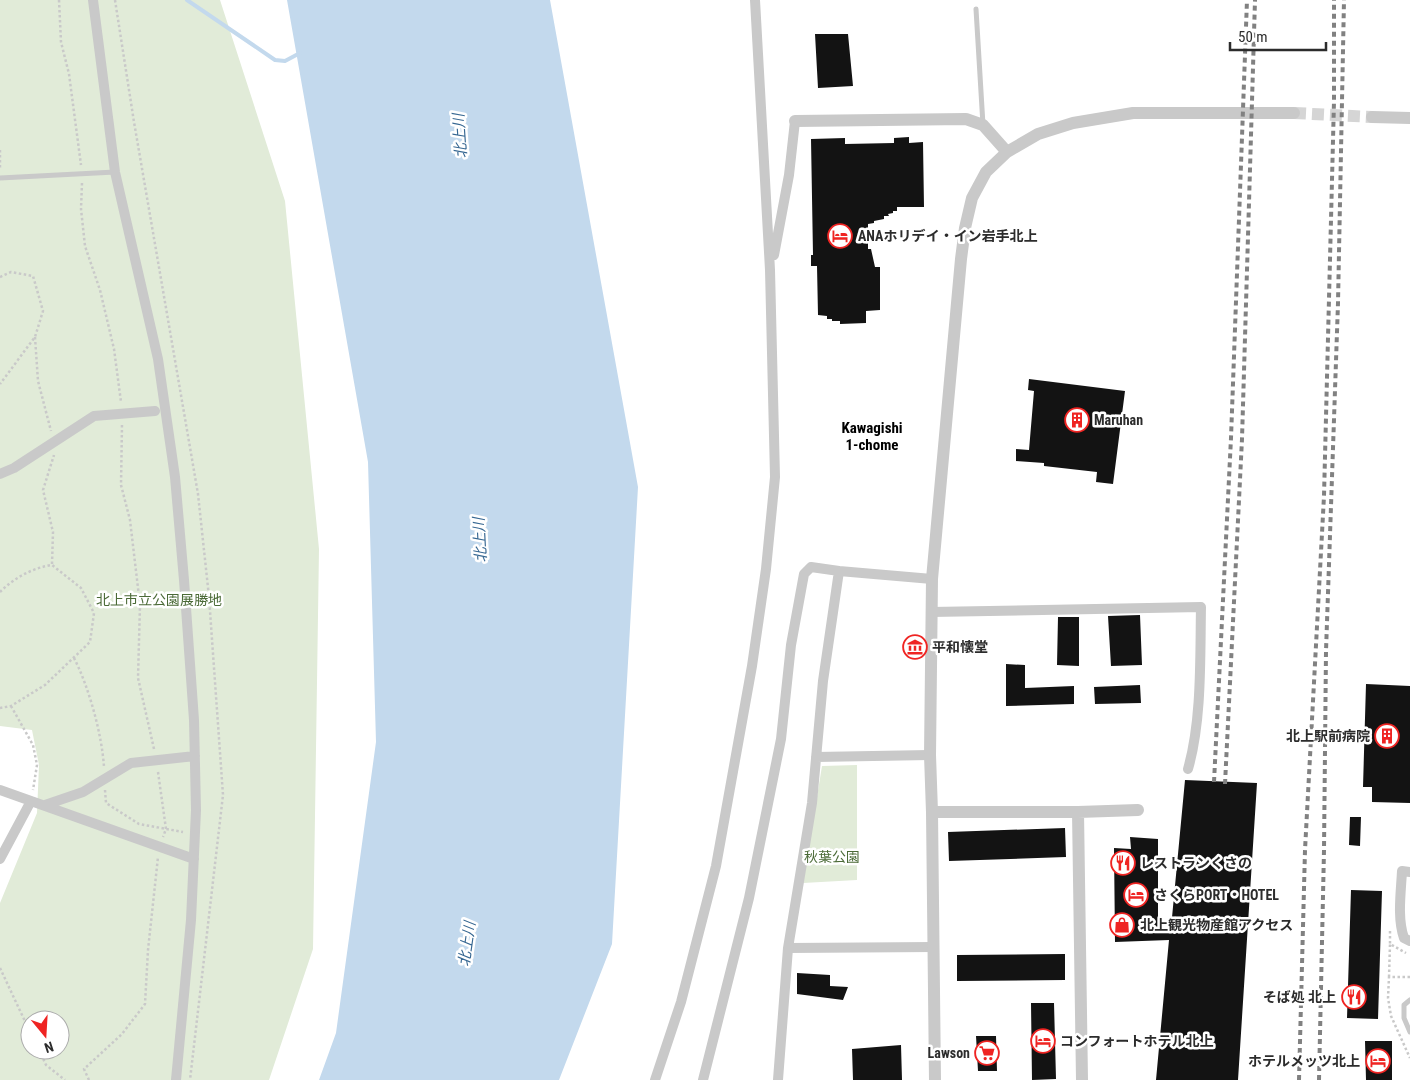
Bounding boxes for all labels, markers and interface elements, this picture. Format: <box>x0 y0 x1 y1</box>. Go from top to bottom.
scale bar <box>1230 20 1326 52</box>
text: 50 m <box>1238 28 1268 46</box>
water label: 北上川 <box>449 111 471 159</box>
hotel icon: ANAホリデイ・イン岩手北上 <box>827 223 853 249</box>
place label: ANAホリデイ・イン岩手北上 <box>858 228 1037 244</box>
building icon: Maruhan <box>1064 407 1090 433</box>
place label: Maruhan <box>1094 412 1143 428</box>
district label: Kawagishi 1-chome <box>841 419 903 454</box>
water label: 北上川 <box>470 515 490 563</box>
park label: 北上市立公園展勝地 <box>96 592 222 608</box>
museum icon: 平和懐堂 <box>902 634 928 660</box>
place label: 平和懐堂 <box>932 639 988 655</box>
building icon: 北上駅前病院 <box>1374 723 1400 749</box>
place label: 北上駅前病院 <box>1286 728 1370 744</box>
park label: 秋葉公園 <box>804 849 860 865</box>
restaurant icon: レストランくさの <box>1110 850 1136 876</box>
place label: レストランくさの <box>1140 855 1252 871</box>
hotel icon: さくらPORT・HOTEL <box>1123 882 1149 908</box>
place label: さくらPORT・HOTEL <box>1154 887 1279 903</box>
shop icon: 北上観光物産館アクセス <box>1109 912 1135 938</box>
place label: 北上観光物産館アクセス <box>1140 917 1293 933</box>
water label: 北上川 <box>455 918 479 968</box>
restaurant icon: そば処 北上 <box>1341 984 1367 1010</box>
place label: そば処 北上 <box>1263 989 1336 1005</box>
north arrow <box>20 1010 70 1060</box>
hotel icon: コンフォートホテル北上 <box>1030 1028 1056 1054</box>
place label: コンフォートホテル北上 <box>1060 1033 1214 1049</box>
text: N <box>42 1038 56 1056</box>
supermarket icon: Lawson <box>974 1040 1000 1066</box>
place label: Lawson <box>928 1045 970 1061</box>
hotel icon: ホテルメッツ北上 <box>1365 1048 1391 1074</box>
place label: ホテルメッツ北上 <box>1248 1053 1360 1069</box>

